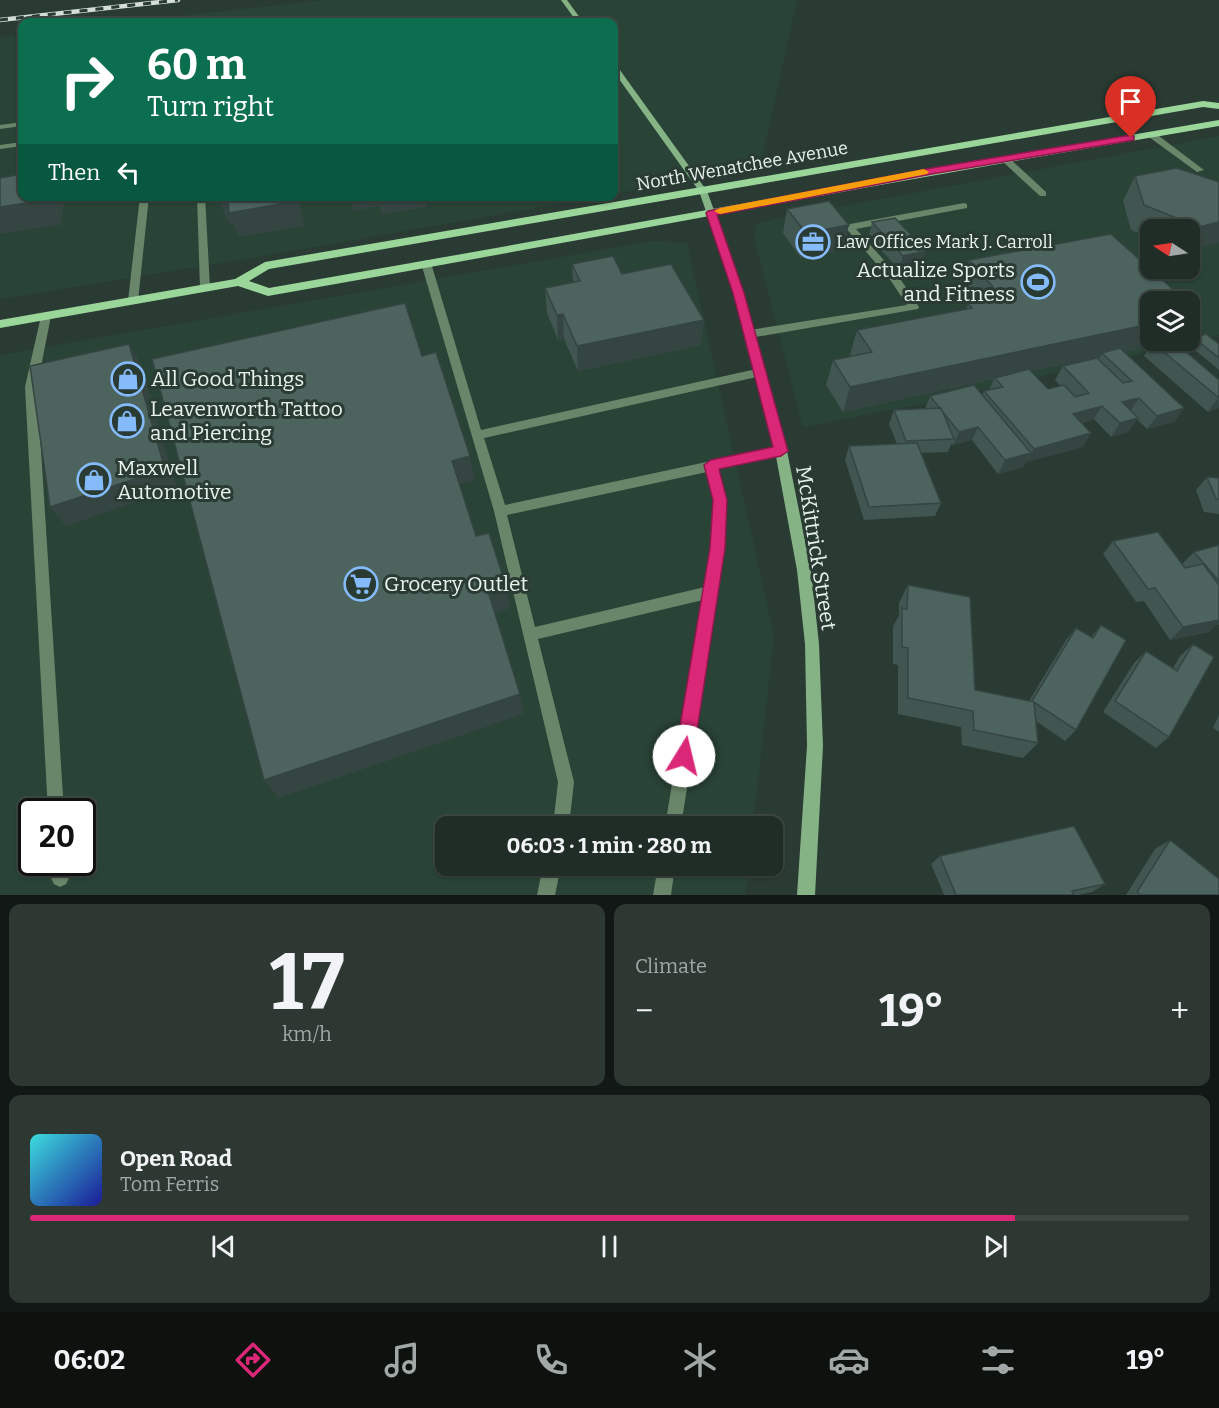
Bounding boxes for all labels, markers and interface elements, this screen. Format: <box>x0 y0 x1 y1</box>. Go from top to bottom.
text: 60 m <box>147 40 246 90</box>
icon: right <box>48 42 126 120</box>
pin <box>1105 76 1156 138</box>
icon: arrive <box>1114 85 1147 118</box>
text: Turn right <box>147 91 274 123</box>
street label: North Wenatchee Avenue <box>634 137 850 195</box>
icon: left <box>112 156 145 189</box>
text: Then <box>48 159 100 186</box>
north arrow <box>1140 219 1200 279</box>
map controls <box>1140 219 1200 351</box>
office icon: Law Offices Mark J. Carroll <box>795 224 831 260</box>
place label: Law Offices Mark J. Carroll <box>836 231 1053 253</box>
place label: Actualize Sports and Fitness <box>857 257 1015 307</box>
sports icon: Actualize Sports and Fitness <box>1020 264 1056 300</box>
button: layers <box>1140 291 1200 351</box>
shop icon: All Good Things <box>110 361 146 397</box>
place label: All Good Things <box>151 366 304 392</box>
place label: Leavenworth Tattoo and Piercing <box>150 396 343 446</box>
shop icon: Leavenworth Tattoo and Piercing <box>109 403 145 439</box>
place label: Maxwell Automotive <box>117 455 231 505</box>
shop icon: Maxwell Automotive <box>76 462 112 498</box>
street label: McKittrick Street <box>790 464 842 632</box>
supermarket icon: Grocery Outlet <box>343 566 379 602</box>
place label: Grocery Outlet <box>384 571 528 597</box>
position arrow <box>652 724 716 788</box>
speed limit sign: 20 <box>18 798 96 876</box>
text: 06:03 · 1 min · 280 m <box>507 832 712 859</box>
text: 17 <box>270 936 344 1030</box>
text: Climate <box>635 954 707 978</box>
text: 19° <box>879 984 944 1038</box>
text: − <box>635 991 653 1031</box>
text: + <box>1170 991 1189 1031</box>
text: km/h <box>282 1022 332 1046</box>
text: Open Road <box>120 1145 232 1172</box>
text: Tom Ferris <box>120 1172 219 1196</box>
icon: previous <box>207 1230 240 1263</box>
icon: pause <box>593 1230 626 1263</box>
icon: next <box>979 1230 1012 1263</box>
icon: directions <box>232 1339 274 1381</box>
icon: music <box>381 1339 423 1381</box>
icon: phone <box>530 1339 572 1381</box>
icon: climate <box>679 1339 721 1381</box>
icon: car <box>828 1339 870 1381</box>
icon: filters <box>977 1339 1019 1381</box>
text: 06:02 <box>53 1344 125 1376</box>
text: 19° <box>1126 1344 1165 1376</box>

